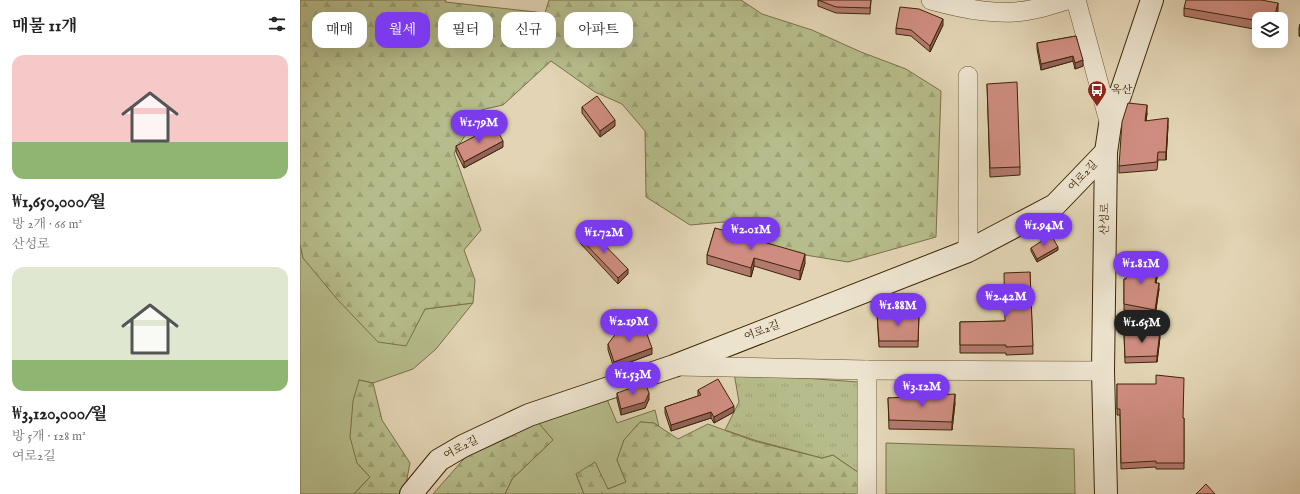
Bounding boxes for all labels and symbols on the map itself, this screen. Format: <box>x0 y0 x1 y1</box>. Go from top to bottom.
bus stop icon: 옥산 <box>1086 79 1108 107</box>
place label: 옥산 <box>1111 83 1133 97</box>
pin: ₩1.79M <box>446 110 512 144</box>
street label: 여로2길 <box>1065 158 1101 194</box>
street label: 산성로 <box>1098 203 1112 235</box>
pin: ₩1.94M <box>1011 213 1077 247</box>
pin: ₩2.01M <box>718 217 784 251</box>
pin: ₩1.72M <box>571 220 637 254</box>
pin: ₩1.81M <box>1108 251 1174 285</box>
pin: ₩2.42M <box>973 284 1039 318</box>
pin: ₩1.88M <box>865 293 931 327</box>
pin: ₩2.19M <box>596 309 662 343</box>
pin: ₩1.65M <box>1109 310 1175 344</box>
street label: 여로2길 <box>742 318 782 344</box>
pin: ₩1.53M <box>600 362 666 396</box>
pin: ₩3.12M <box>889 374 955 408</box>
street label: 여로2길 <box>441 433 481 463</box>

